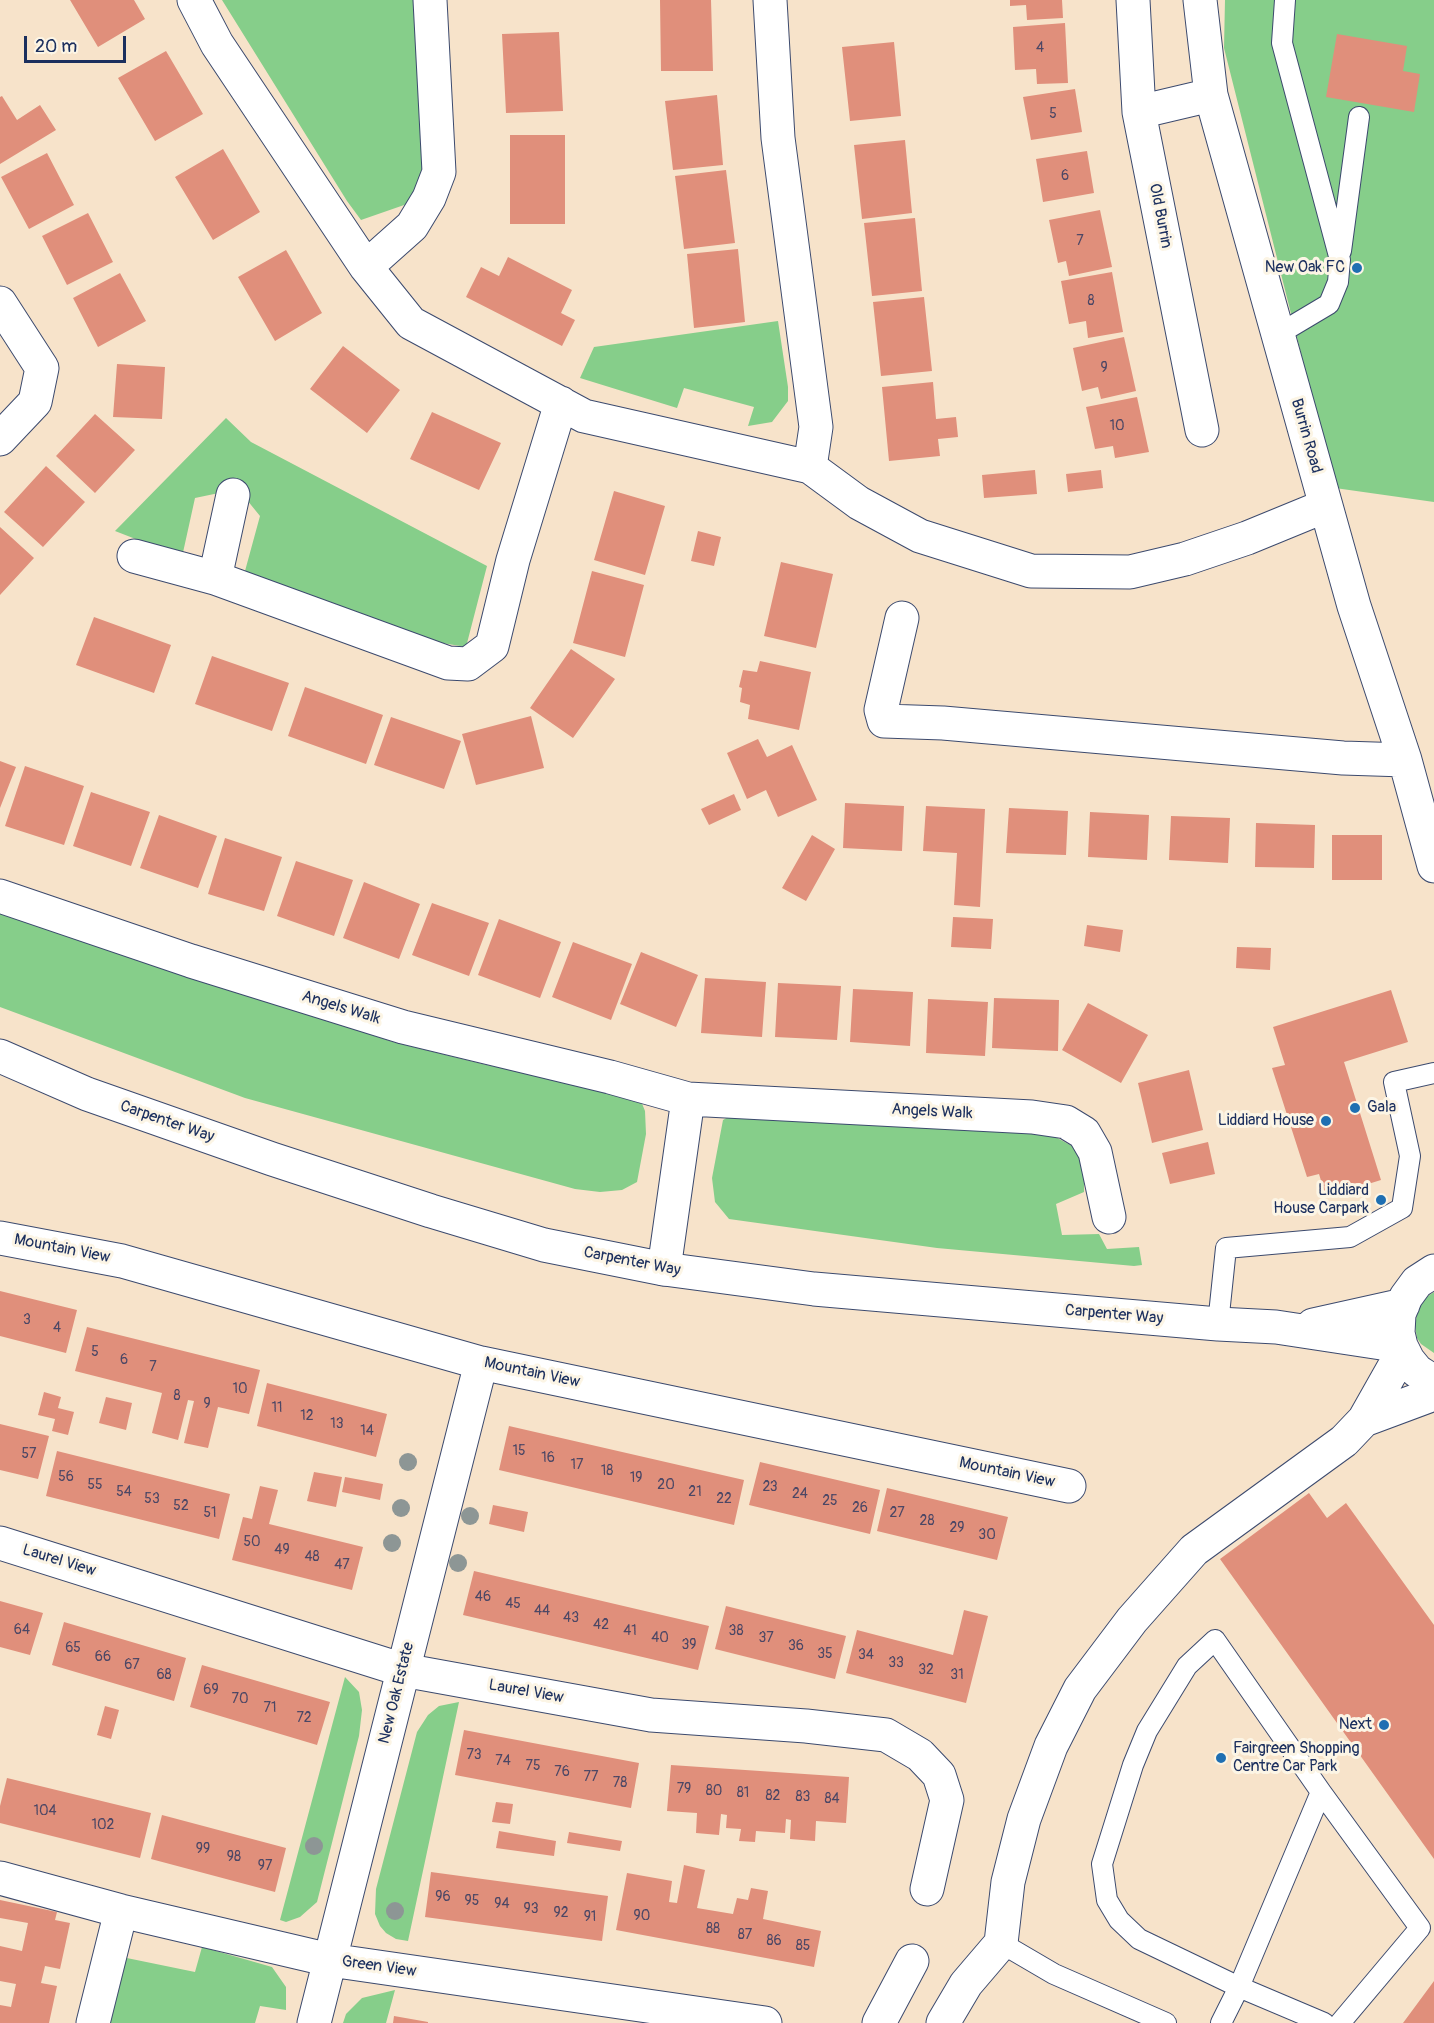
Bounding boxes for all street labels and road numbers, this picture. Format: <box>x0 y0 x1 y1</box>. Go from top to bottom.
street label: Old Burrin <box>1144 182 1176 250</box>
street label: Burrin Road <box>1286 396 1326 476</box>
street label: Angels Walk <box>299 987 383 1029</box>
street label: Carpenter Way <box>117 1097 217 1147</box>
street label: Angels Walk <box>891 1100 973 1124</box>
street label: Mountain View <box>12 1230 112 1268</box>
street label: Carpenter Way <box>582 1243 682 1281</box>
street label: Carpenter Way <box>1064 1301 1164 1329</box>
street label: Mountain View <box>482 1353 582 1393</box>
street label: Mountain View <box>957 1453 1057 1493</box>
street label: Laurel View <box>20 1541 98 1581</box>
street label: New Oak Estate <box>375 1640 419 1746</box>
street label: Laurel View <box>487 1676 565 1708</box>
street label: Green View <box>340 1952 418 1982</box>

